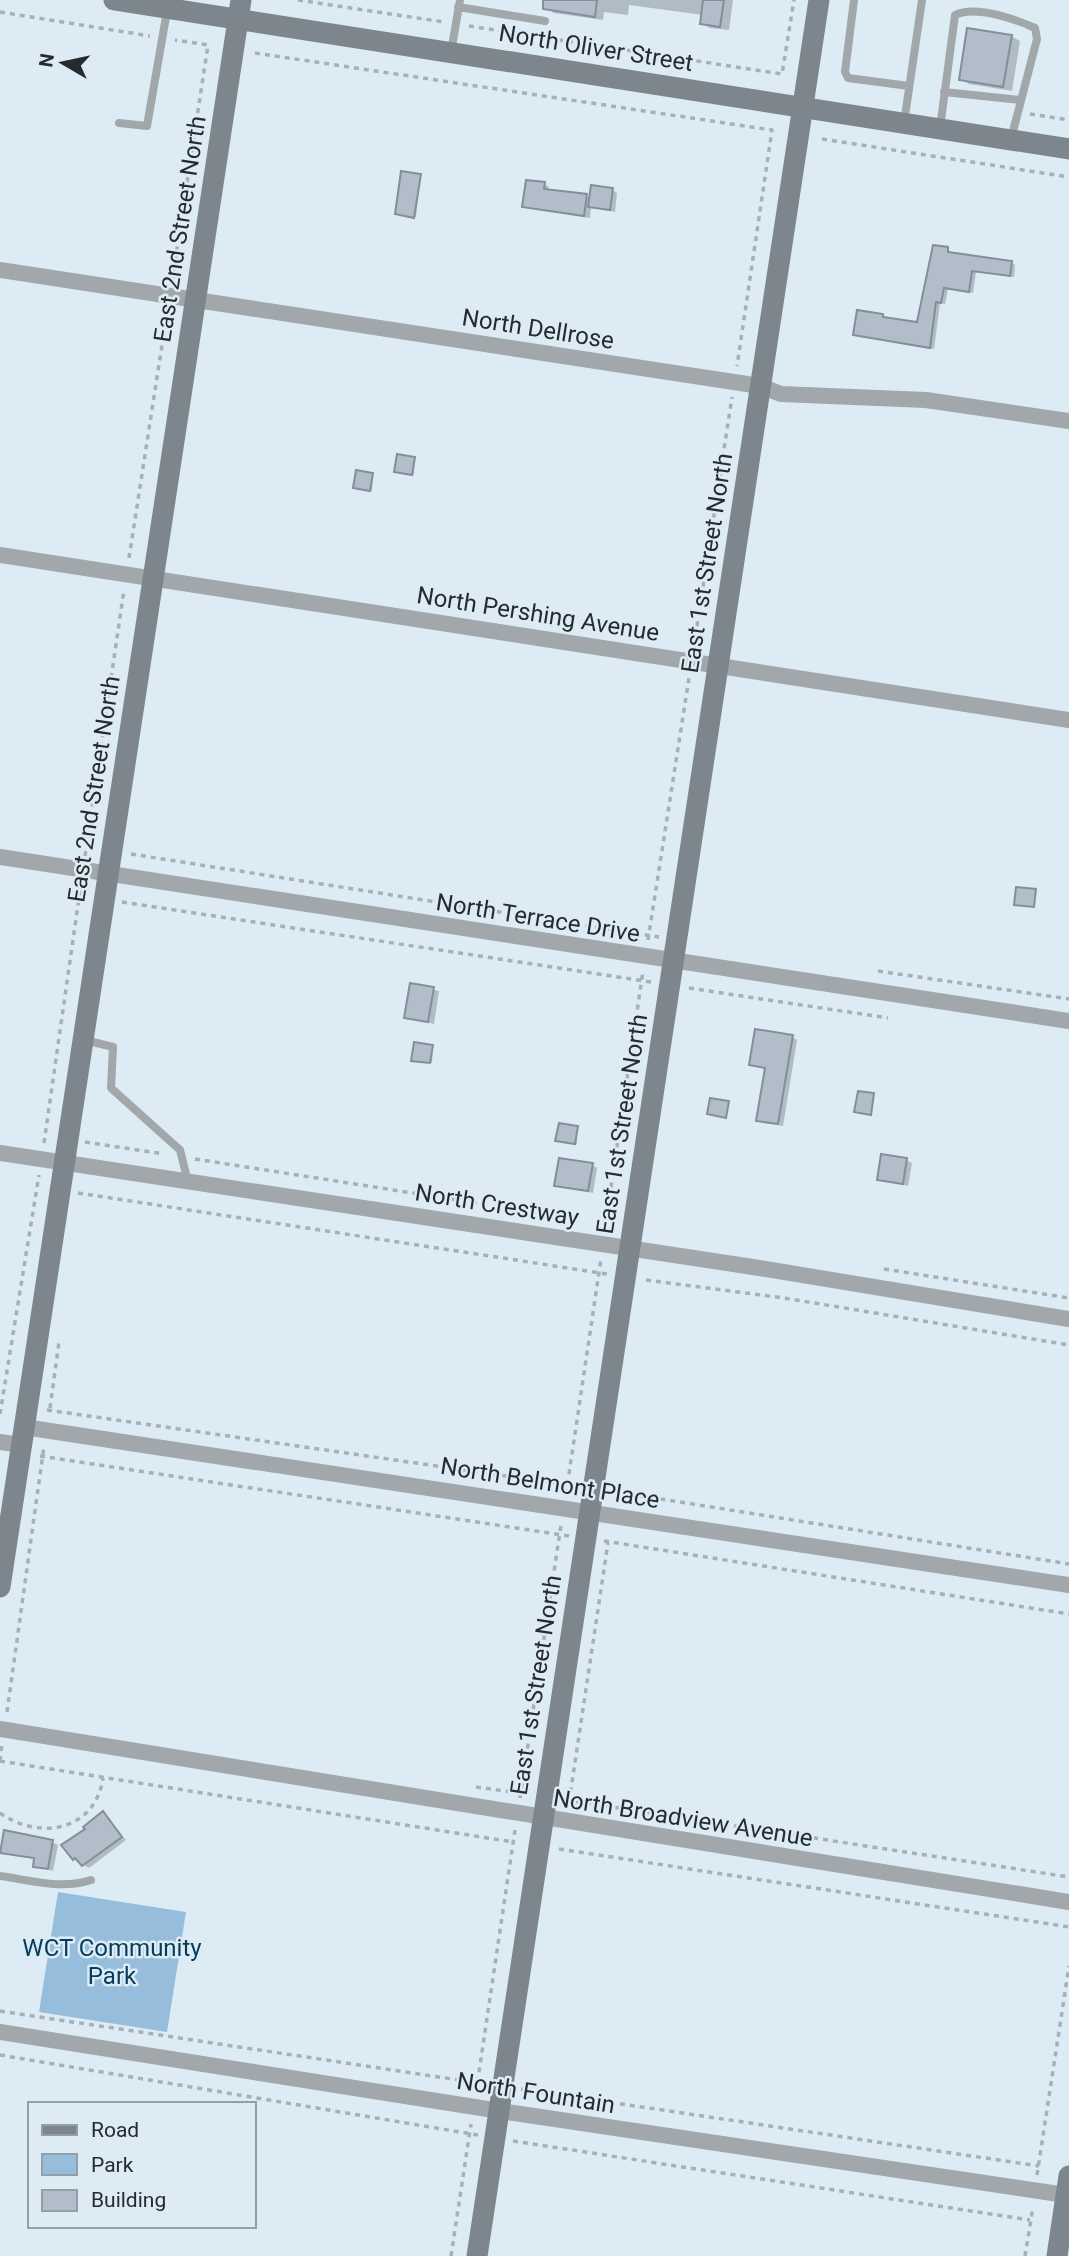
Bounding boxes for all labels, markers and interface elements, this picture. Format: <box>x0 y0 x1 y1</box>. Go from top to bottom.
street label: North Oliver Street <box>497 19 695 77</box>
north arrow <box>28 28 98 98</box>
text: N <box>34 52 59 69</box>
street label: East 2nd Street North <box>148 114 212 344</box>
street label: North Dellrose <box>460 303 616 355</box>
street label: East 1st Street North <box>676 451 738 675</box>
street label: North Pershing Avenue <box>415 581 661 647</box>
street label: East 2nd Street North <box>62 674 126 904</box>
street label: North Terrace Drive <box>434 888 642 948</box>
street label: East 1st Street North <box>591 1012 653 1236</box>
street label: North Crestway <box>413 1178 581 1232</box>
street label: North Belmont Place <box>439 1452 661 1514</box>
street label: East 1st Street North <box>505 1573 567 1797</box>
street label: North Broadview Avenue <box>551 1784 815 1852</box>
park label: WCT Community Park <box>22 1934 202 1990</box>
street label: North Fountain <box>455 2067 617 2119</box>
legend <box>28 2102 256 2228</box>
text: Road <box>91 2118 139 2142</box>
text: Park <box>91 2153 134 2177</box>
text: Building <box>91 2188 166 2212</box>

